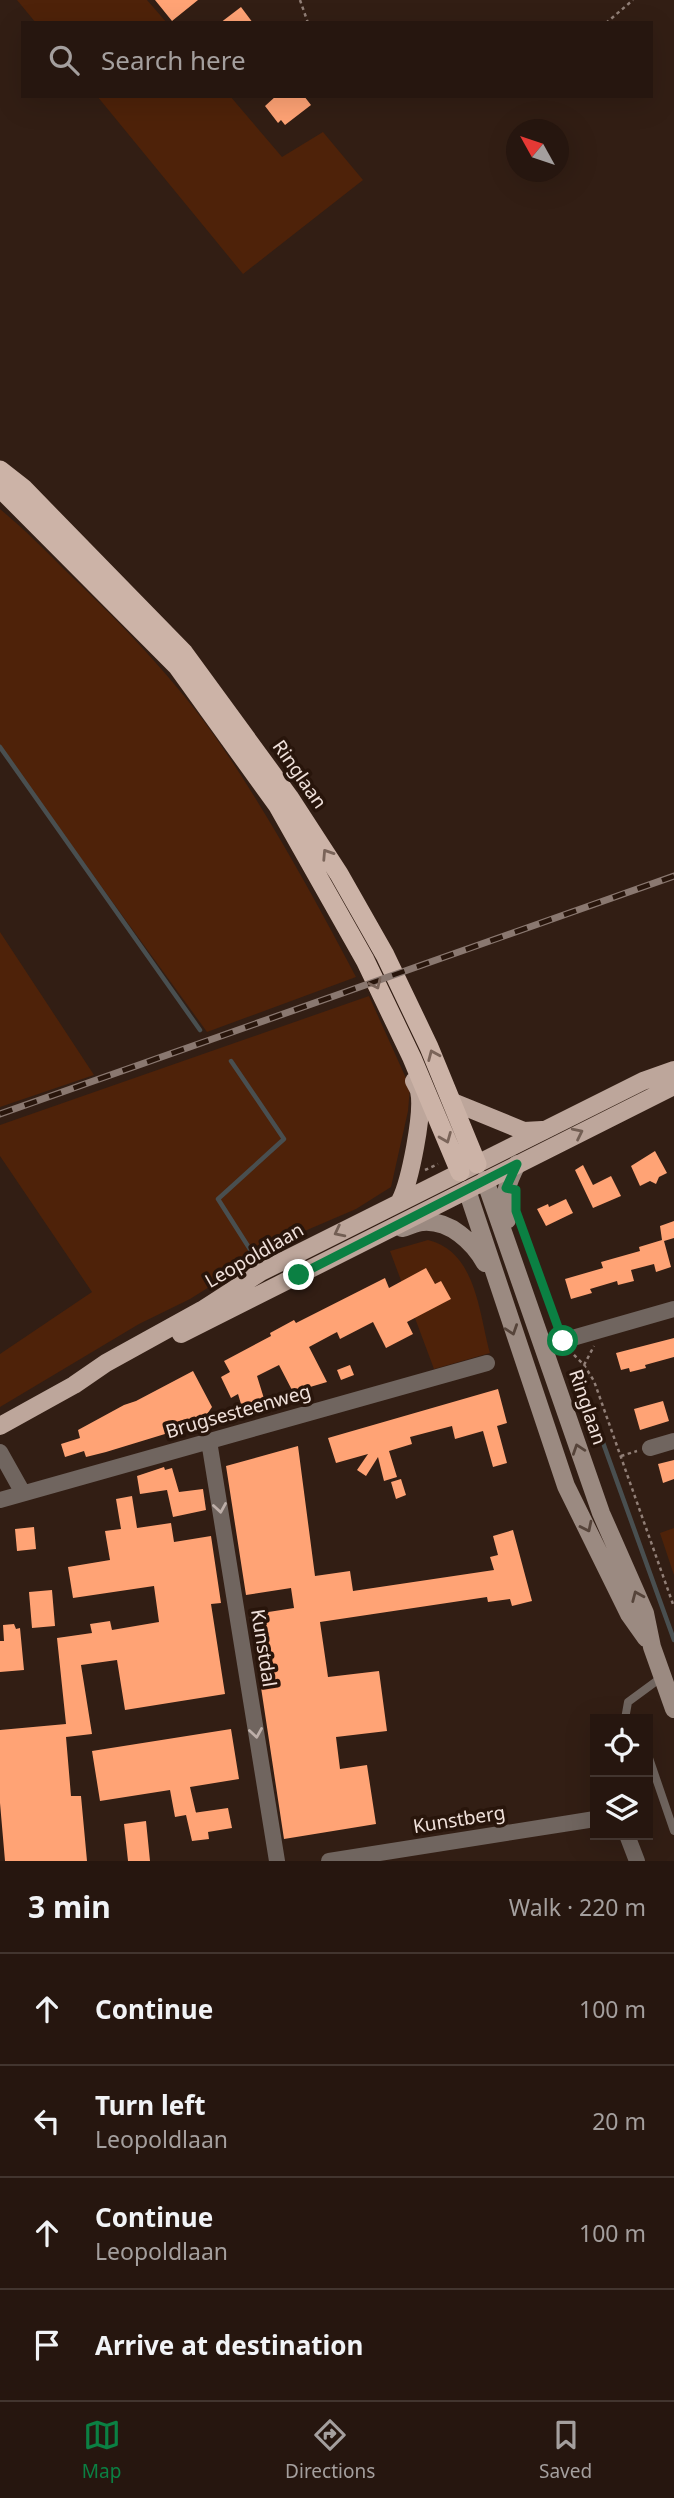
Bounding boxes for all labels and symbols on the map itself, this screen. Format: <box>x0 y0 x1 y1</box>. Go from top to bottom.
north arrow <box>506 119 569 182</box>
street label: Ringlaan <box>267 735 333 813</box>
one-way arrow <box>322 849 335 862</box>
one-way arrow <box>368 977 382 989</box>
one-way arrow <box>427 1050 441 1063</box>
one-way arrow <box>571 1128 583 1142</box>
one-way arrow <box>437 1131 451 1143</box>
street label: Leopoldlaan <box>200 1216 308 1294</box>
one-way arrow <box>334 1223 346 1237</box>
route end <box>283 1259 314 1290</box>
one-way arrow <box>504 1324 518 1336</box>
route start <box>547 1325 578 1356</box>
street label: Ringlaan <box>563 1366 613 1448</box>
street label: Brugsesteenweg <box>162 1378 314 1444</box>
one-way arrow <box>572 1443 586 1455</box>
one-way arrow <box>212 1502 227 1514</box>
one-way arrow <box>578 1520 592 1532</box>
one-way arrow <box>631 1590 645 1603</box>
street label: Kunstdal <box>245 1607 283 1689</box>
one-way arrow <box>248 1727 263 1739</box>
street label: Kunstberg <box>411 1799 507 1839</box>

